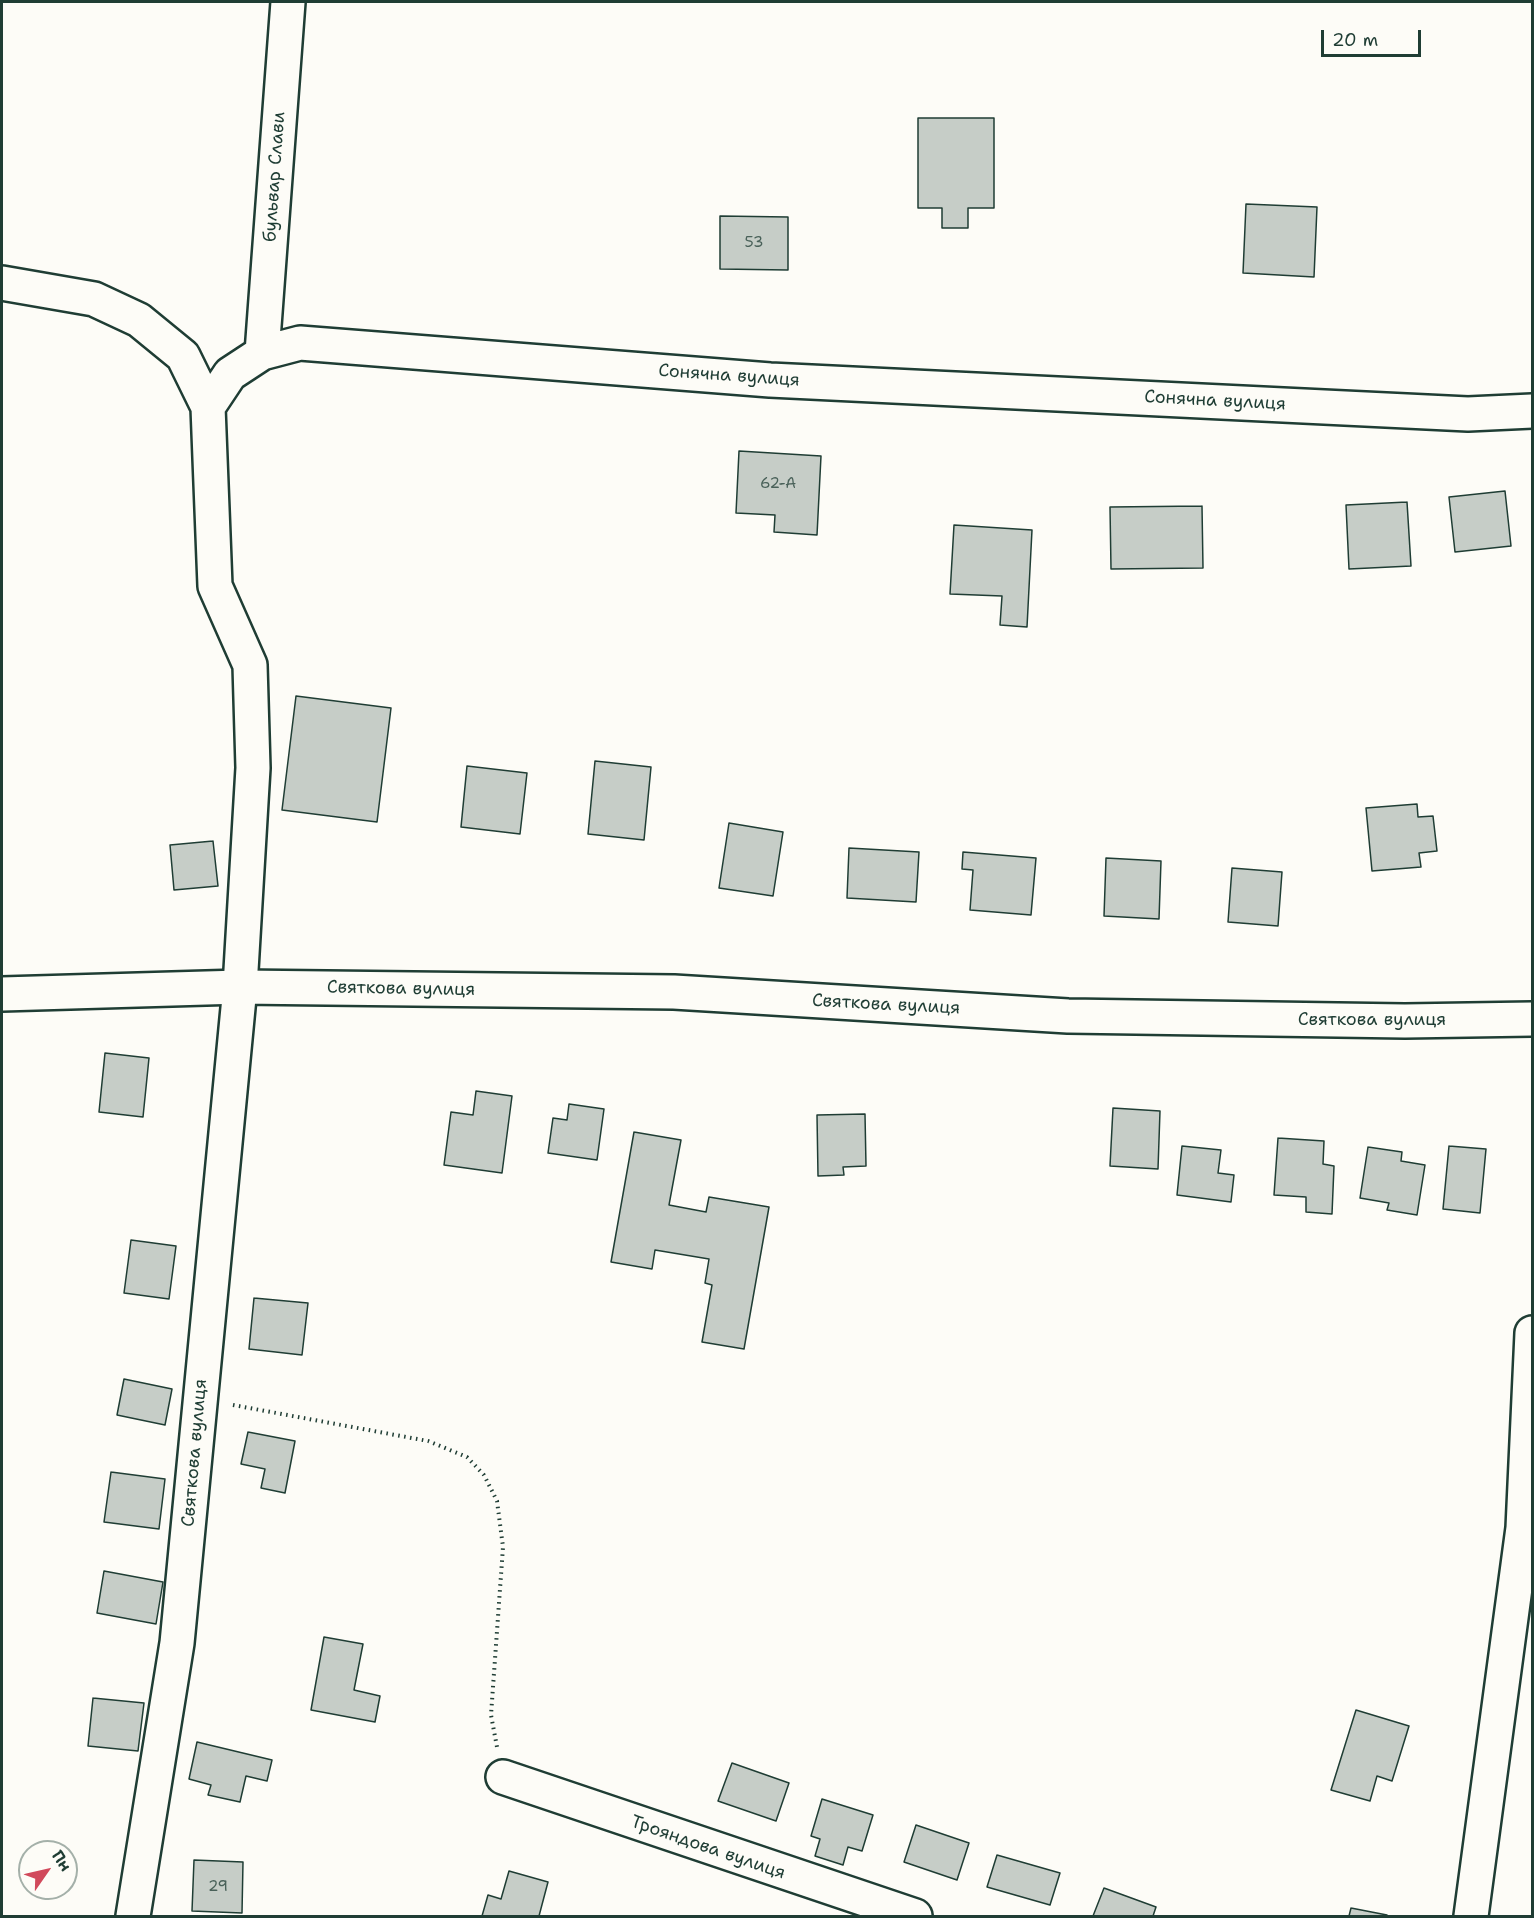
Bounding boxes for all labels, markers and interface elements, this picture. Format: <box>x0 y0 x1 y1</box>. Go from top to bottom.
scale bar <box>1324 18 1424 56</box>
text: 20 m <box>1332 28 1378 52</box>
street label: бульвар Слави <box>260 111 290 243</box>
house number: 53 <box>745 234 763 252</box>
street label: Сонячна вулиця <box>658 360 800 392</box>
street label: Сонячна вулиця <box>1144 387 1286 415</box>
house number: 62-А <box>760 475 796 493</box>
street label: Святкова вулиця <box>327 977 475 1001</box>
street label: Святкова вулиця <box>811 990 961 1020</box>
street label: Святкова вулиця <box>1298 1009 1446 1031</box>
street label: Святкова вулиця <box>178 1378 212 1528</box>
street label: Трояндова вулиця <box>628 1811 788 1885</box>
north arrow <box>18 1840 78 1900</box>
text: Пн <box>47 1846 76 1875</box>
house number: 29 <box>208 1878 228 1896</box>

